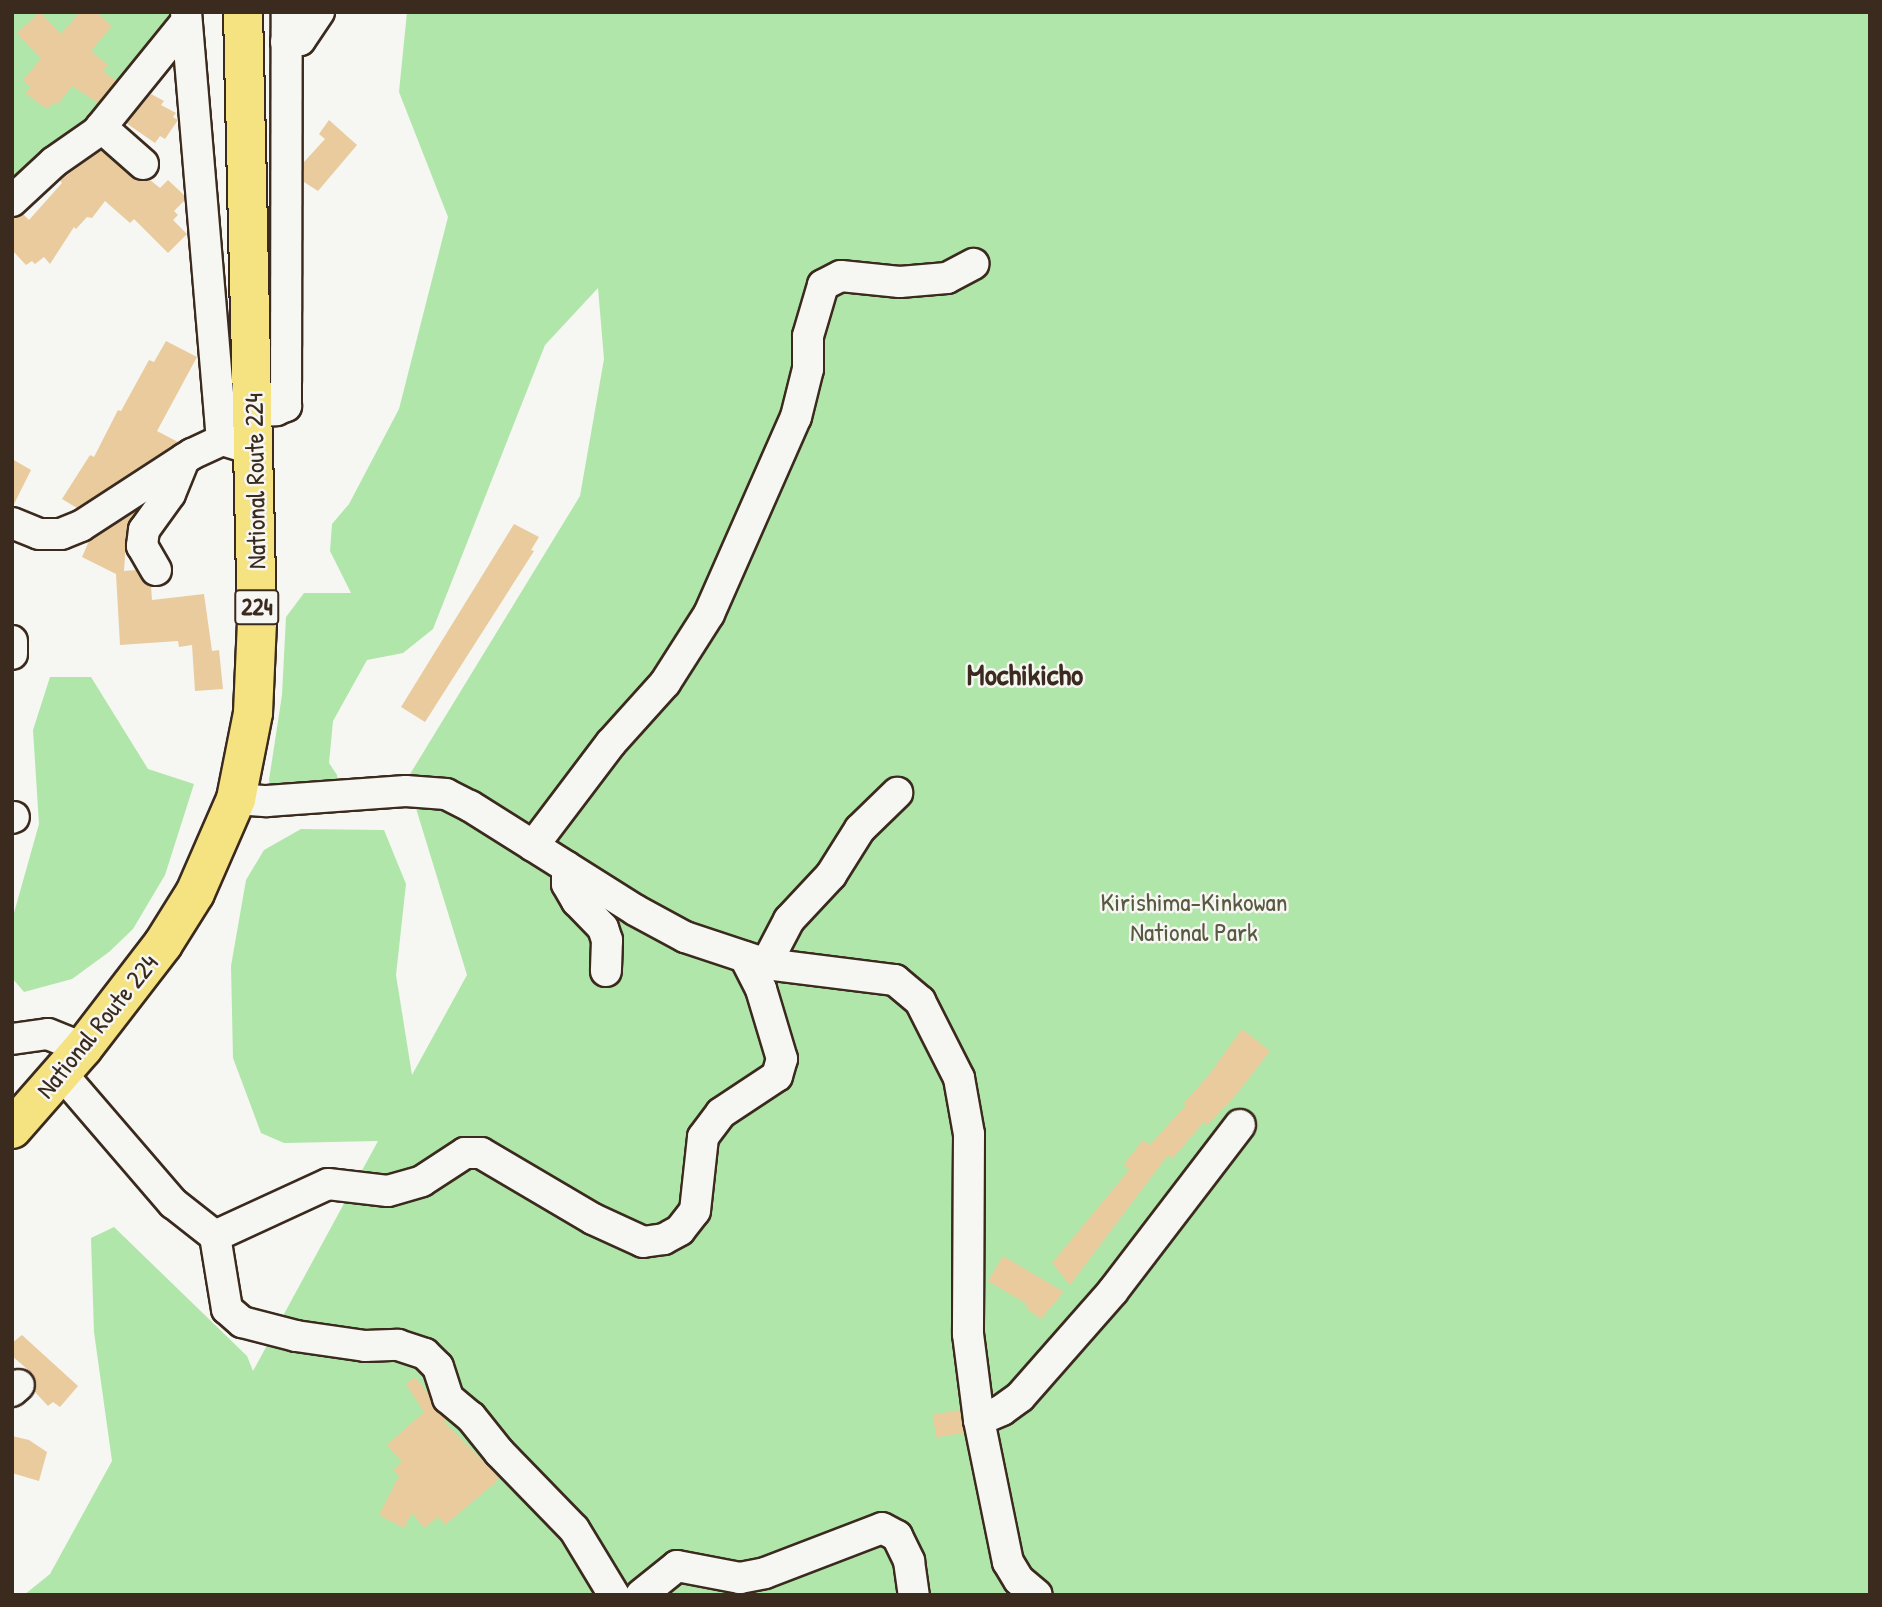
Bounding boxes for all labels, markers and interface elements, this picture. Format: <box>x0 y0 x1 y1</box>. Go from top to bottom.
street label: National Route 224 <box>238 393 272 569</box>
road number: 224 <box>234 586 280 628</box>
district label: Mochikicho <box>967 656 1083 692</box>
park label: Kirishima-Kinkowan National Park <box>1101 886 1287 948</box>
street label: National Route 224 <box>29 948 165 1104</box>

